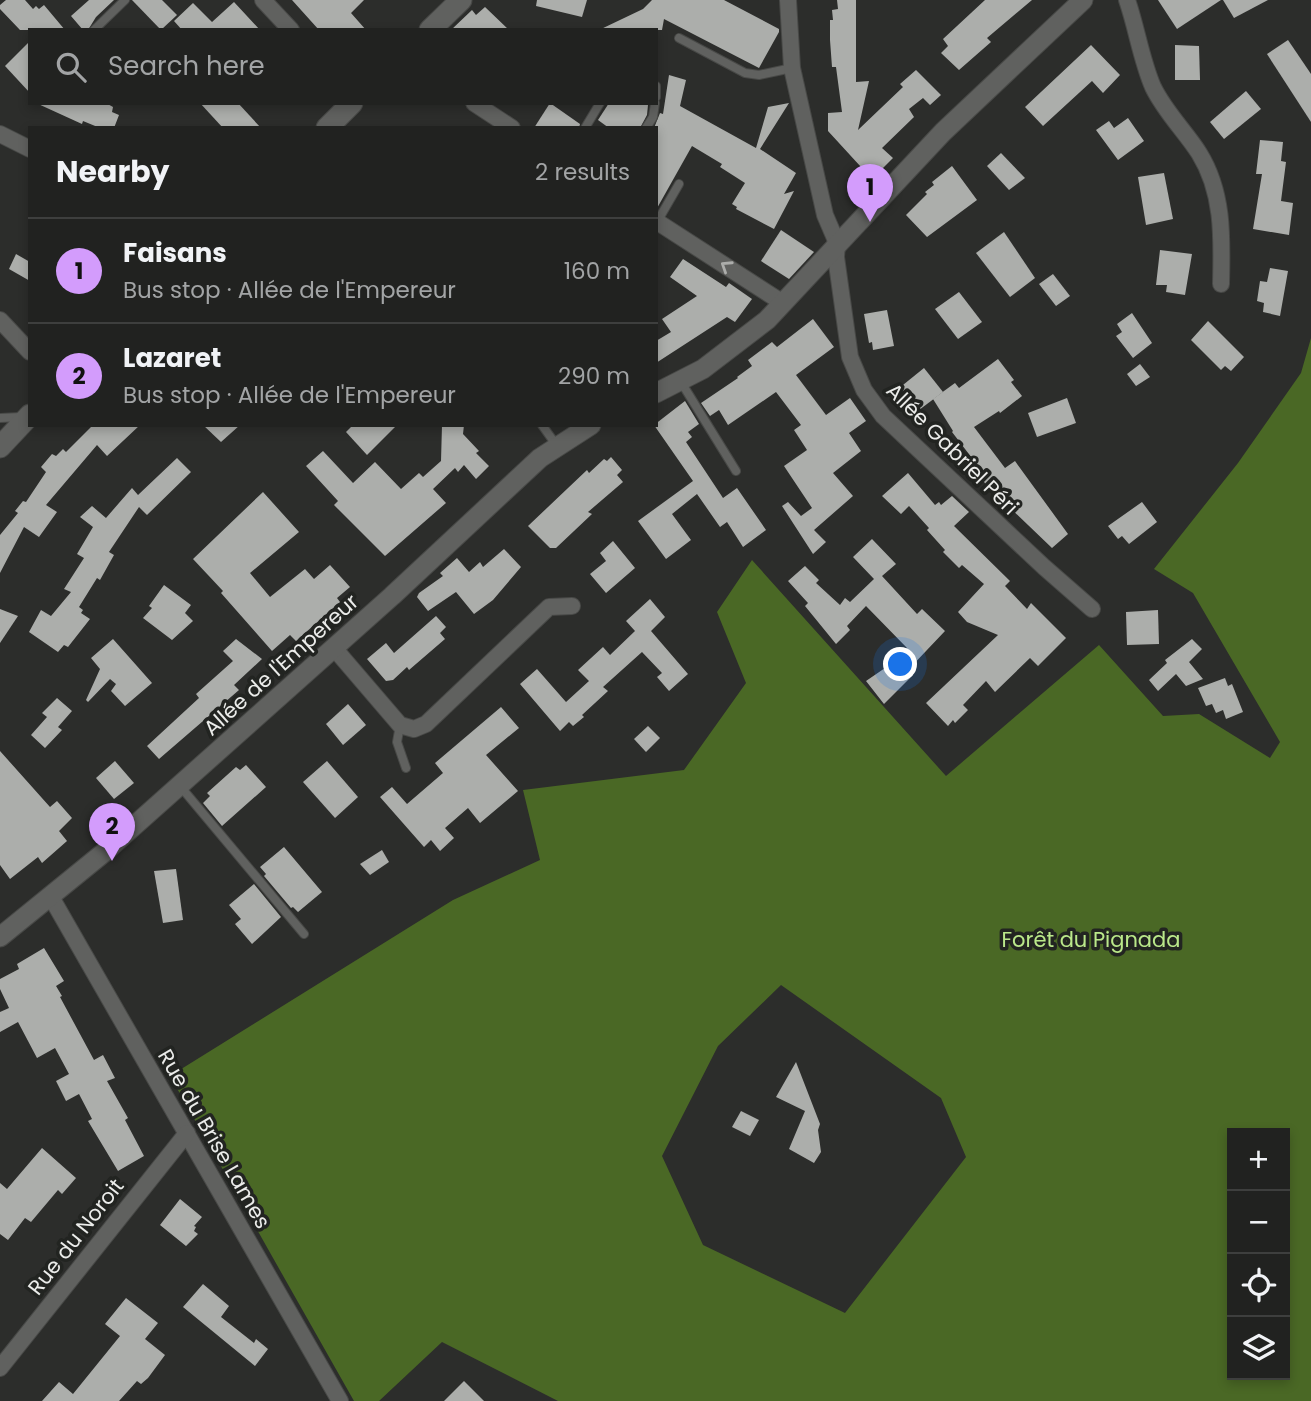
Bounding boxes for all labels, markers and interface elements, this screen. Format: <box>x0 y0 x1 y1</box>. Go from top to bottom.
search box <box>28 28 658 105</box>
icon: search <box>52 48 90 86</box>
text: Search here <box>108 48 265 84</box>
text: Nearby <box>56 150 170 193</box>
text: 2 results <box>535 156 630 188</box>
pin: 1 <box>847 164 893 222</box>
text: Faisans <box>123 235 227 271</box>
text: 1 <box>75 255 83 287</box>
text: 160 m <box>564 255 630 287</box>
one-way arrow <box>721 262 734 275</box>
text: Bus stop · Allée de l'Empereur <box>123 274 456 306</box>
text: Lazaret <box>123 340 221 376</box>
text: 2 <box>72 360 86 392</box>
text: 290 m <box>558 360 630 392</box>
street label: Allée Gabriel Péri <box>880 376 1025 521</box>
text: Bus stop · Allée de l'Empereur <box>123 379 456 411</box>
street label: Allée de l'Empereur <box>197 587 365 742</box>
your location <box>883 647 917 681</box>
pin: 2 <box>89 803 135 861</box>
park label: Forêt du Pignada <box>1002 925 1180 954</box>
street label: Rue du Brise Lames <box>151 1044 278 1234</box>
map controls <box>1227 1128 1290 1380</box>
button: + <box>1227 1128 1290 1191</box>
street label: Rue du Noroit <box>21 1172 130 1301</box>
button: − <box>1227 1191 1290 1254</box>
button: locate <box>1227 1254 1290 1317</box>
button: layers <box>1227 1317 1290 1380</box>

